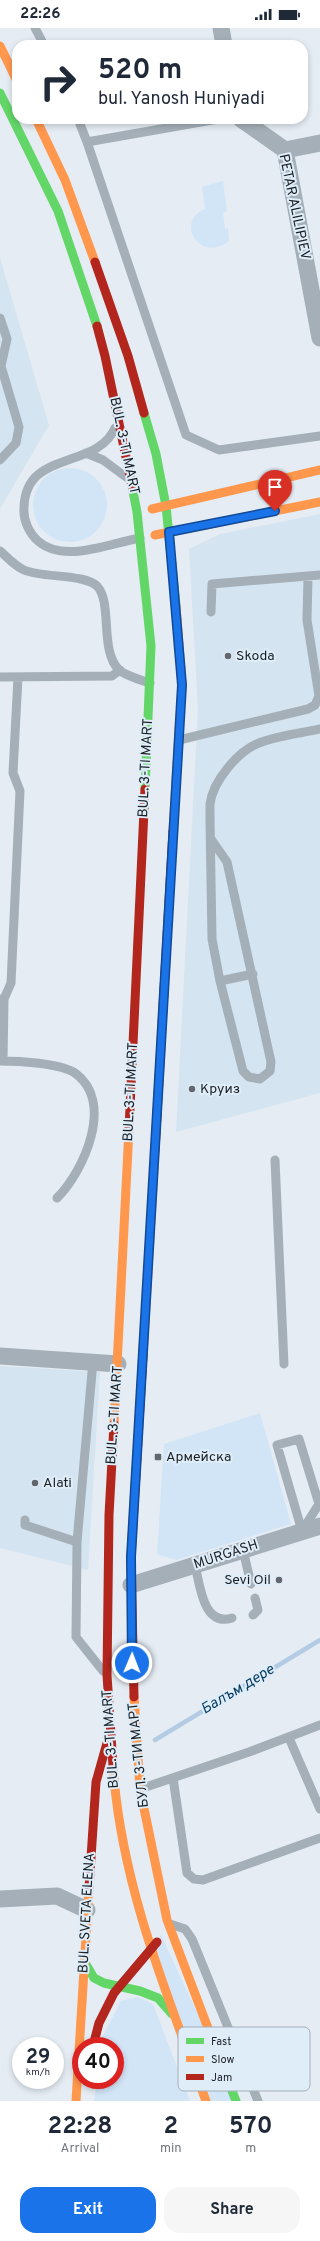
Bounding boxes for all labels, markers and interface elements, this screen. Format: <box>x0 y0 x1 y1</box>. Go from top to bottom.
text: 22:26 <box>20 5 60 24</box>
text: 520 m <box>98 53 182 89</box>
icon: right <box>32 56 84 108</box>
text: bul. Yanosh Huniyadi <box>98 88 265 111</box>
street label: PETAR ALILIPIEV <box>274 153 314 261</box>
street label: BUL. 3-TI MART <box>105 396 143 496</box>
pin <box>258 470 292 511</box>
icon: arrive <box>264 476 286 498</box>
place label: Skoda <box>236 648 275 665</box>
marker: Skoda <box>223 651 233 661</box>
street label: BUL. 3-TI MART <box>135 718 157 818</box>
street label: BUL. 3-TI MART <box>120 1042 142 1142</box>
place label: Круиз <box>200 1081 240 1098</box>
marker: Круиз <box>187 1084 197 1094</box>
street label: BUL. 3-TI MART <box>103 1365 127 1465</box>
place label: Армейска <box>166 1449 231 1466</box>
marker: Армейска <box>153 1452 163 1462</box>
place label: Alati <box>43 1475 72 1492</box>
marker: Alati <box>30 1478 40 1488</box>
street label: MURGASH <box>192 1537 260 1573</box>
place label: Sevi Oil <box>224 1572 271 1589</box>
marker: Sevi Oil <box>274 1575 284 1585</box>
position arrow <box>111 1642 153 1684</box>
water label: Балъм дере <box>198 1660 278 1719</box>
street label: BUL. 3-TI MART <box>99 1689 123 1789</box>
street label: БУЛ. 3-ТИ МАРТ <box>125 1702 153 1808</box>
street label: BUL. SVETA ELENA <box>75 1852 99 1974</box>
legend <box>178 2027 310 2091</box>
text: Fast <box>211 2035 231 2049</box>
speed limit sign: 40 <box>72 2037 124 2089</box>
text: 29 <box>26 2045 50 2071</box>
text: Slow <box>211 2053 234 2067</box>
text: km/h <box>26 2066 50 2079</box>
text: Jam <box>211 2071 232 2085</box>
text: 22:28 <box>48 2112 112 2142</box>
text: 2 <box>163 2112 178 2142</box>
text: 570 <box>229 2112 272 2142</box>
text: Arrival <box>61 2141 99 2157</box>
text: min <box>160 2141 182 2157</box>
text: m <box>245 2141 256 2157</box>
button: Exit <box>20 2187 156 2233</box>
button: Share <box>164 2187 300 2233</box>

